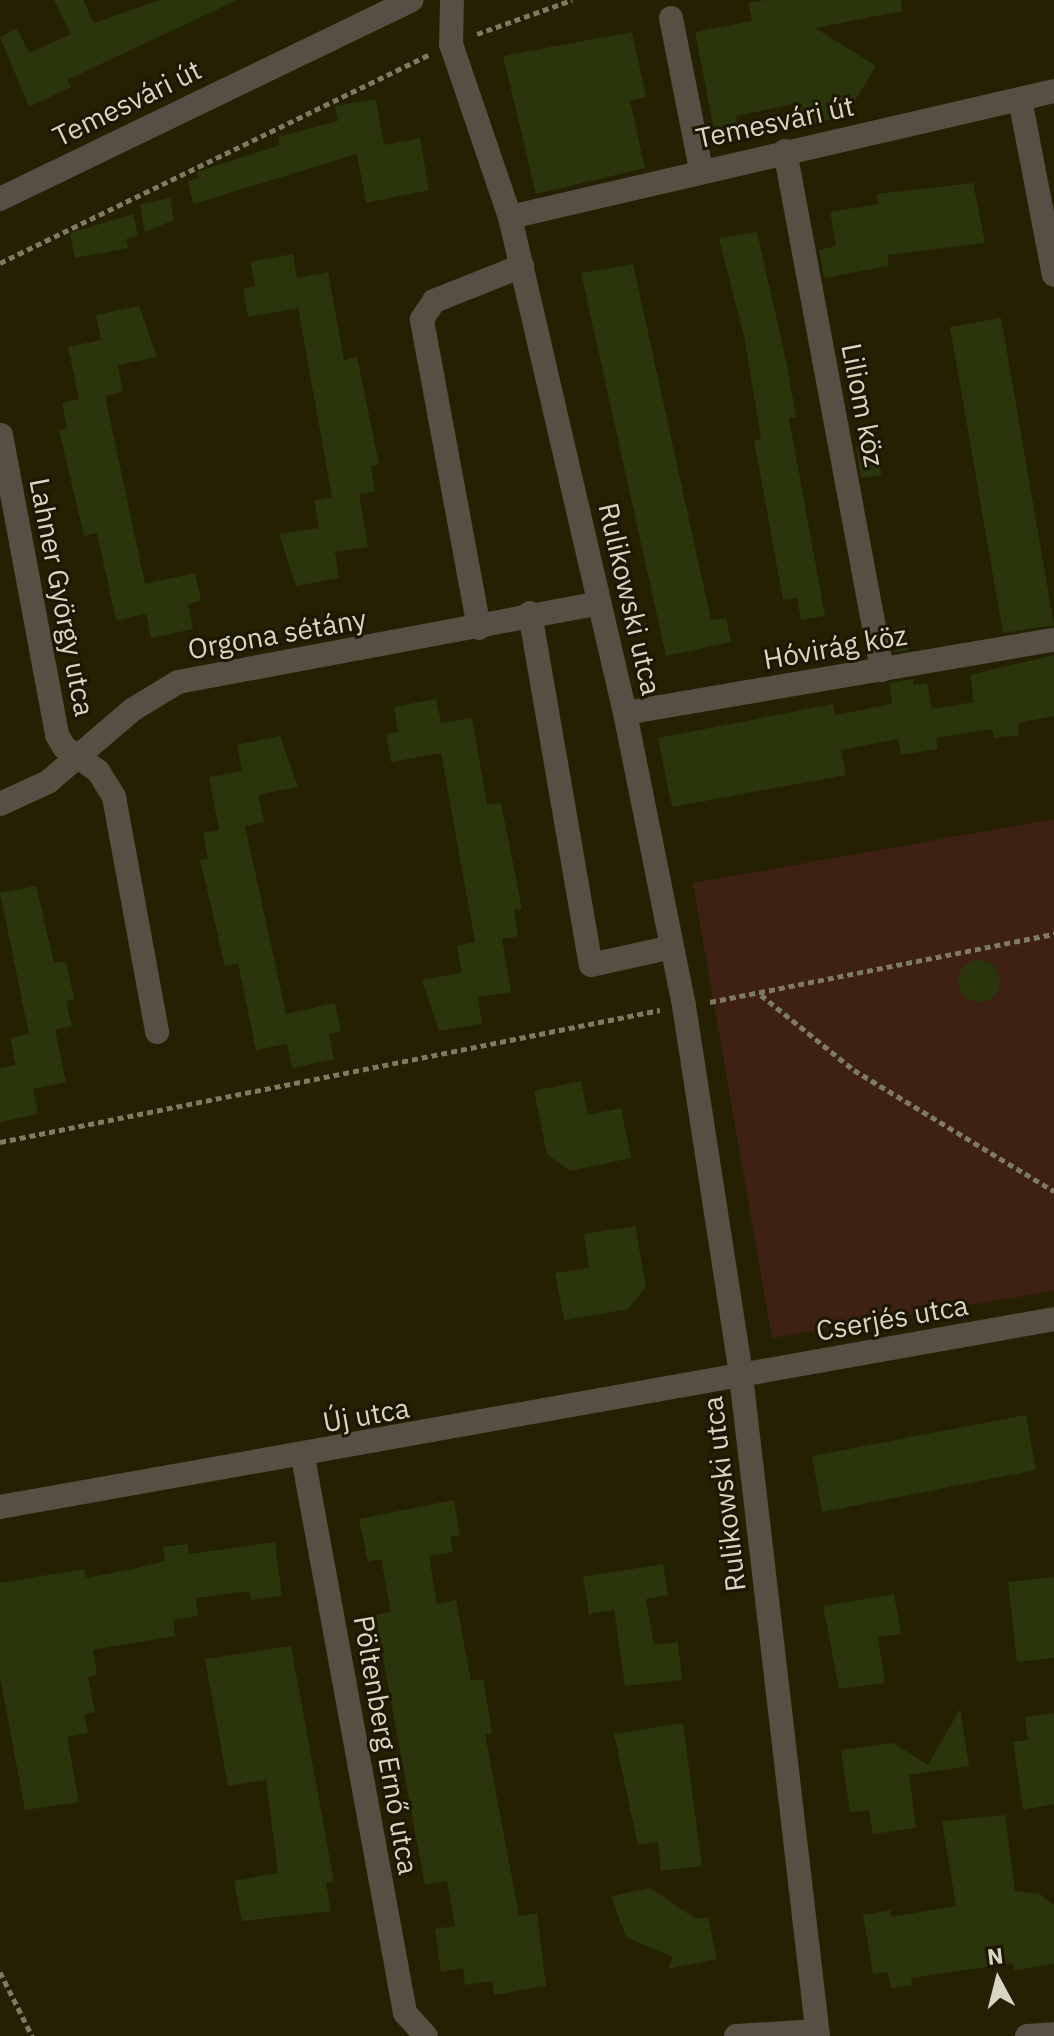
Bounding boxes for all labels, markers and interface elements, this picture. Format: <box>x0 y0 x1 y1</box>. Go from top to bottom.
street label: Temesvári út <box>47 53 207 153</box>
street label: Temesvári út <box>693 89 857 155</box>
street label: Liliom köz <box>835 340 891 470</box>
street label: Lahner György utca <box>22 475 102 719</box>
street label: Rulikowski utca <box>592 500 668 698</box>
street label: Orgona sétány <box>185 602 369 666</box>
street label: Hóvirág köz <box>761 618 909 676</box>
street label: Cserjés utca <box>813 1288 971 1348</box>
street label: Új utca <box>320 1391 412 1439</box>
street label: Rulikowski utca <box>695 1395 753 1593</box>
street label: Pöltenberg Ernő utca <box>347 1613 425 1877</box>
north arrow <box>958 1940 1038 2020</box>
text: N <box>985 1940 1005 1971</box>

